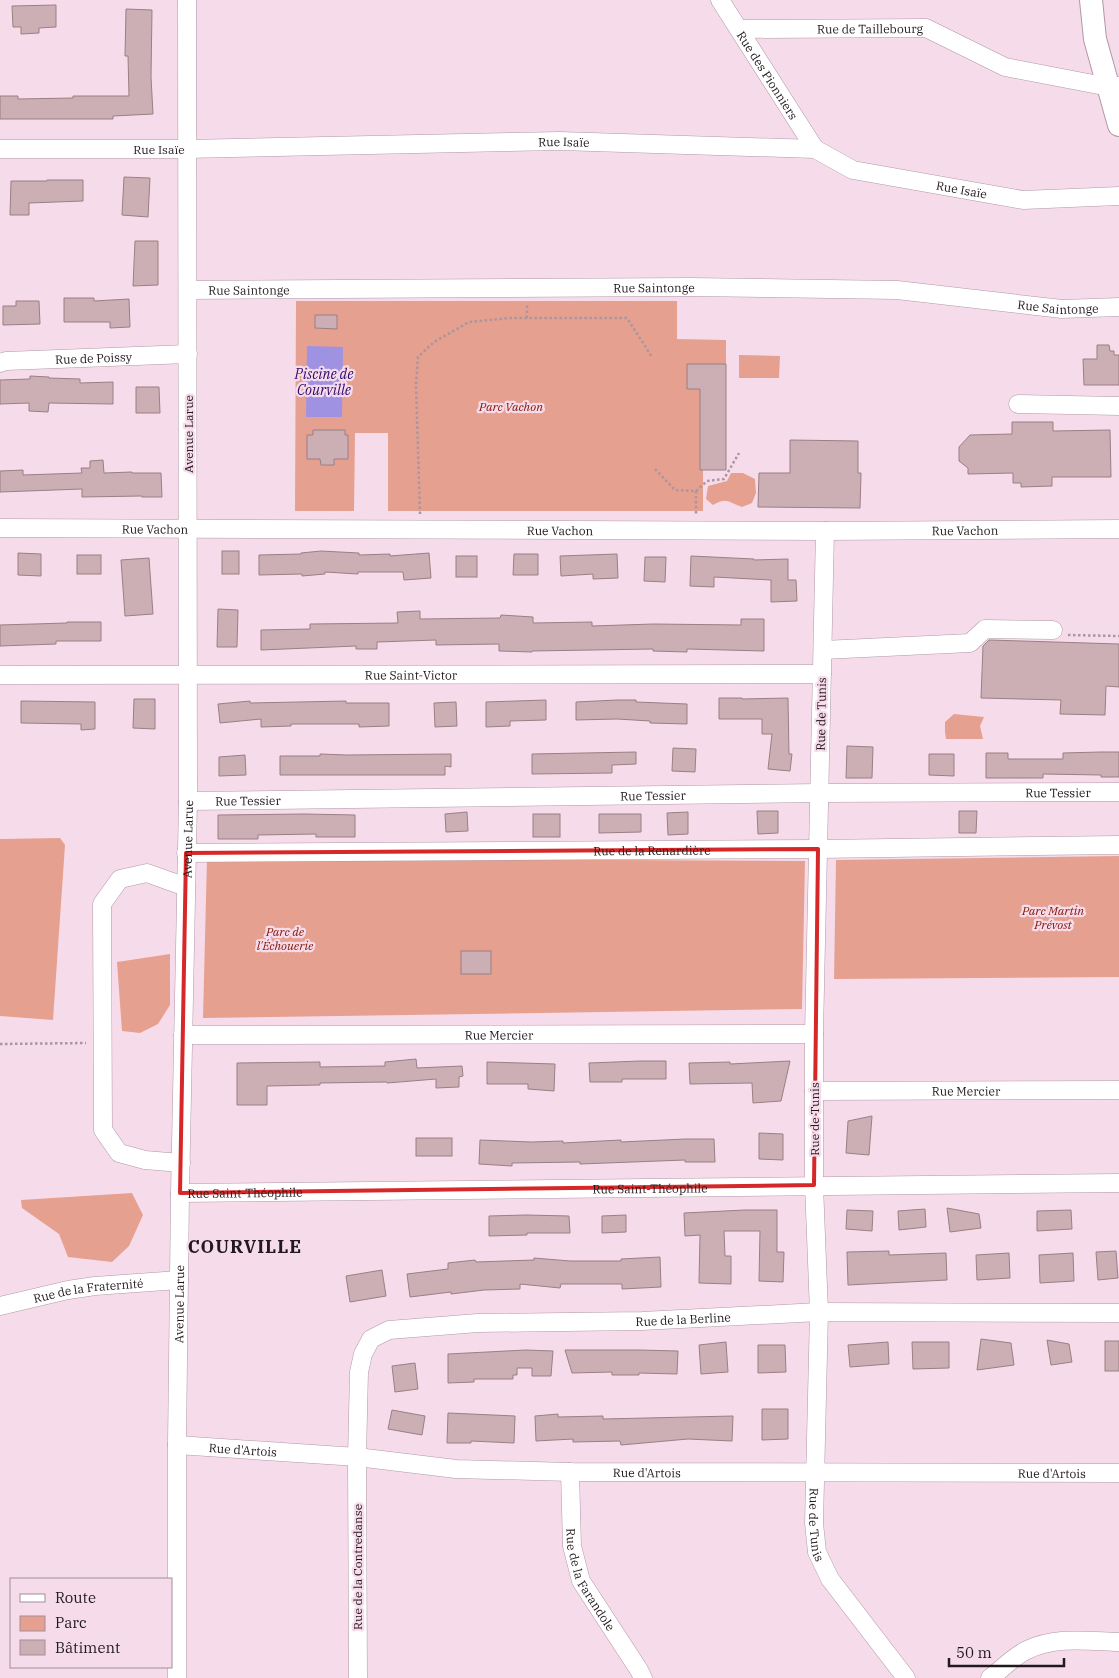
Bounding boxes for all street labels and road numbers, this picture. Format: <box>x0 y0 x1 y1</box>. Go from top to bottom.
street label: Rue de Taillebourg <box>817 21 923 36</box>
street label: Rue des Pionniers <box>734 28 802 122</box>
street label: Rue Isaïe <box>538 134 590 149</box>
street label: Rue Isaïe <box>133 142 185 157</box>
street label: Rue Isaïe <box>935 177 988 201</box>
street label: Rue Saintonge <box>613 279 695 295</box>
street label: Rue Saintonge <box>208 282 290 297</box>
street label: Rue Saintonge <box>1017 296 1099 317</box>
street label: Rue de Poissy <box>55 349 133 367</box>
street label: Avenue Larue <box>181 395 196 473</box>
street label: Rue Vachon <box>122 521 189 536</box>
street label: Rue Vachon <box>527 522 594 538</box>
street label: Rue Vachon <box>932 522 999 538</box>
street label: Rue Saint-Victor <box>365 667 458 682</box>
street label: Rue de Tunis <box>813 677 829 751</box>
street label: Rue Tessier <box>1025 785 1091 800</box>
street label: Rue Tessier <box>620 787 687 803</box>
street label: Rue Tessier <box>215 792 282 808</box>
street label: Avenue Larue <box>179 800 196 878</box>
street label: Rue de la Renardière <box>593 842 711 858</box>
street label: Rue Mercier <box>465 1027 534 1042</box>
street label: Rue de Tunis <box>807 1082 822 1156</box>
street label: Rue Mercier <box>932 1083 1001 1098</box>
street label: Rue Saint-Théophile <box>592 1180 708 1196</box>
street label: Rue Saint-Théophile <box>187 1184 303 1200</box>
street label: Avenue Larue <box>171 1265 187 1343</box>
street label: Rue de la Fraternité <box>32 1275 144 1305</box>
street label: Rue de la Berline <box>635 1309 731 1329</box>
street label: Rue d'Artois <box>208 1440 277 1459</box>
street label: Rue d'Artois <box>613 1465 681 1480</box>
street label: Rue d'Artois <box>1018 1465 1086 1480</box>
street label: Rue de Tunis <box>806 1488 828 1564</box>
street label: Rue de la Contredanse <box>350 1504 365 1630</box>
street label: Rue de la Farandole <box>564 1528 619 1633</box>

